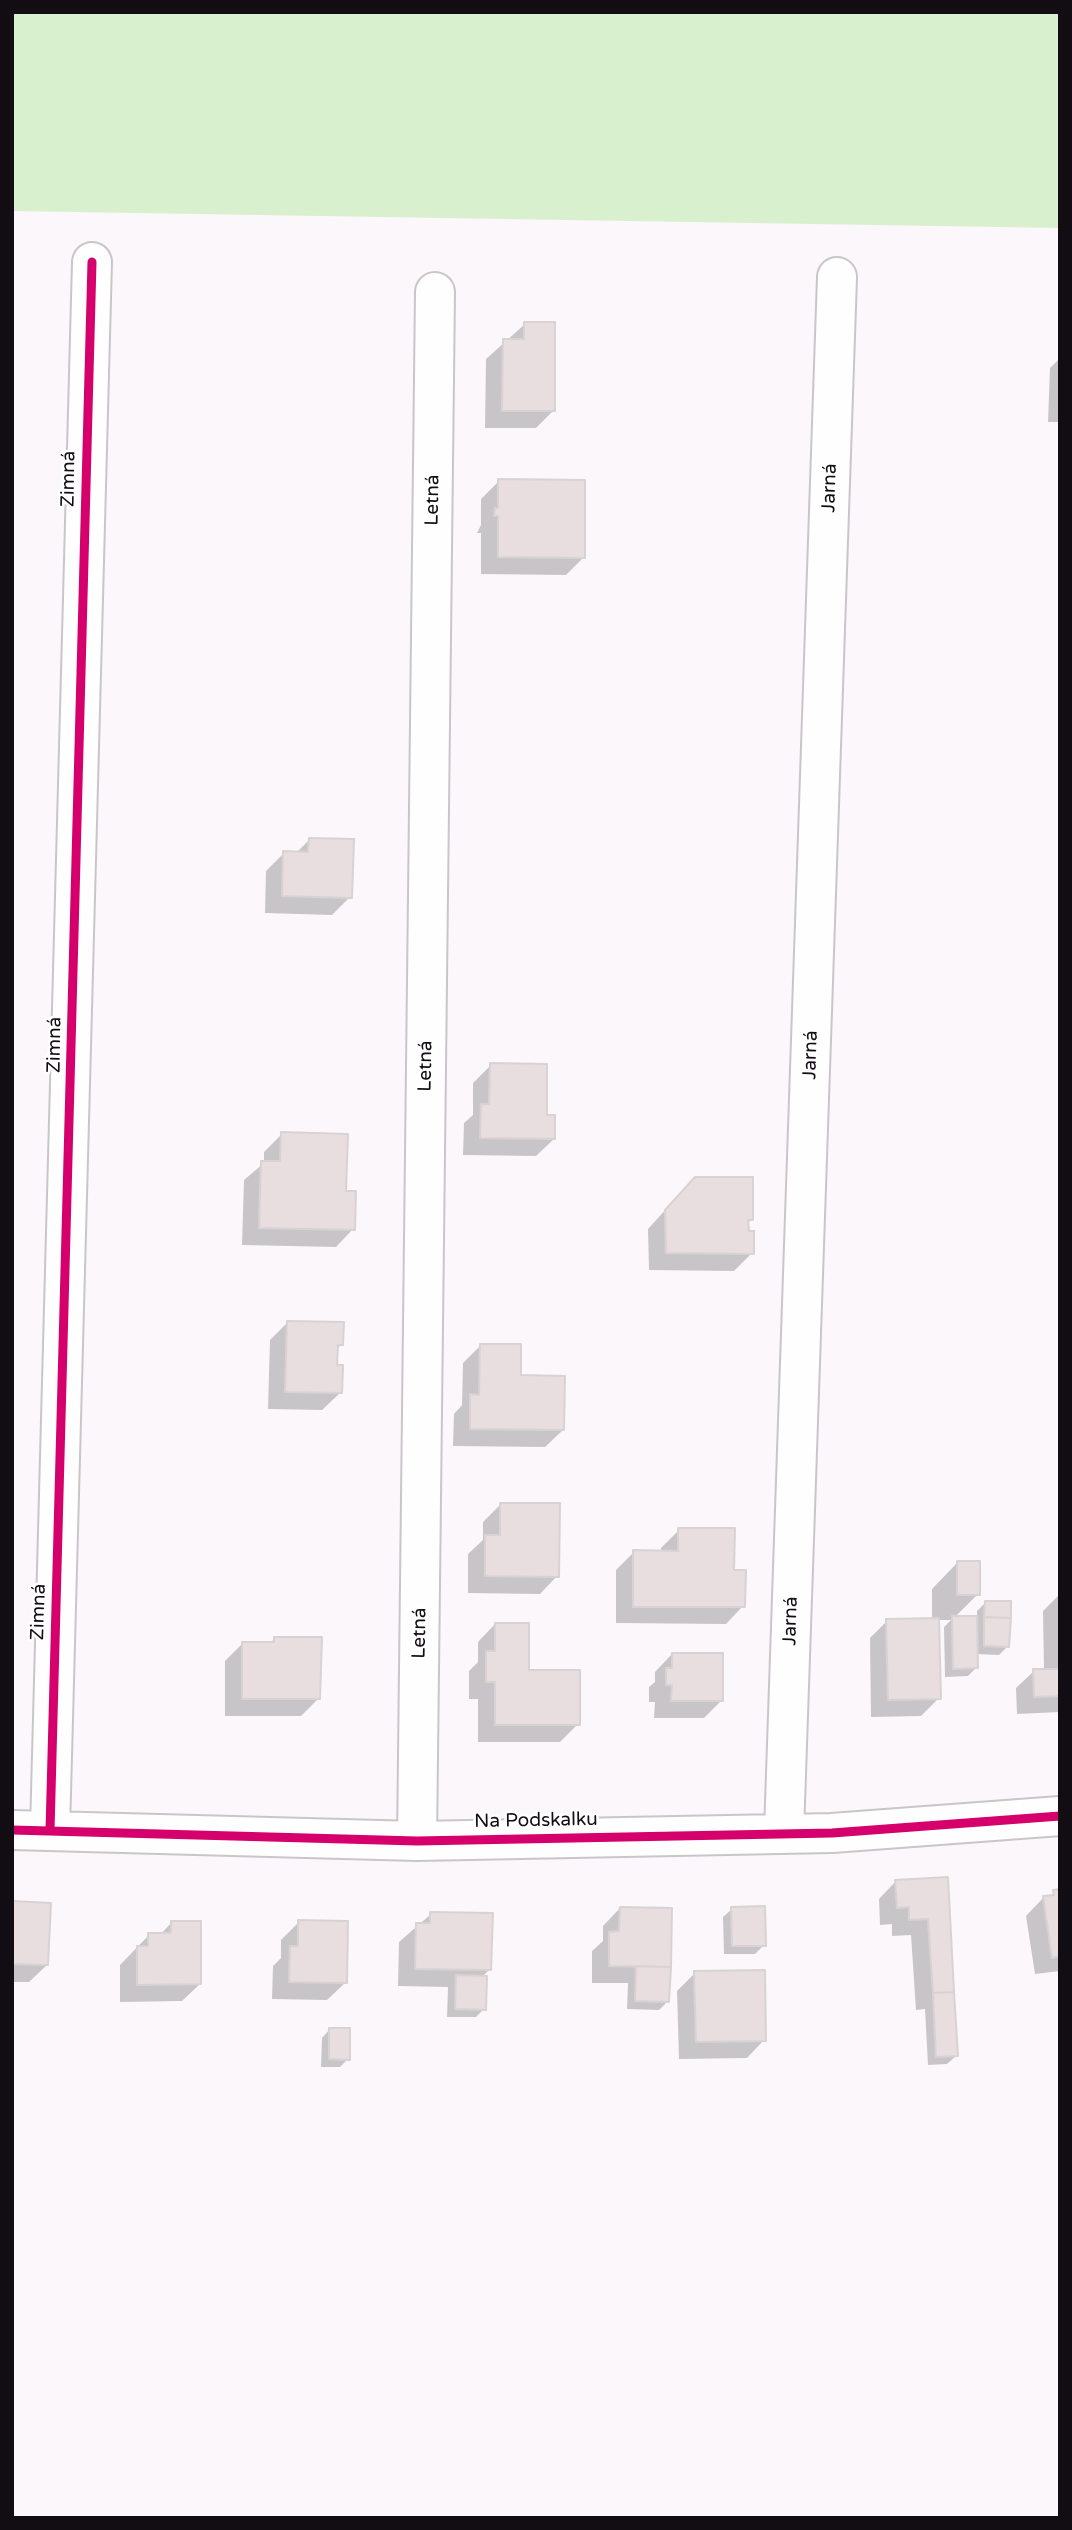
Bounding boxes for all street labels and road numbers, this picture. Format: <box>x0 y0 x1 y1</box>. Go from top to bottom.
street label: Zimná <box>57 451 81 507</box>
street label: Jarná <box>818 463 842 513</box>
street label: Letná <box>421 474 445 526</box>
street label: Zimná <box>43 1017 67 1073</box>
street label: Jarná <box>799 1030 823 1080</box>
street label: Letná <box>414 1040 438 1092</box>
street label: Zimná <box>27 1583 51 1641</box>
street label: Jarná <box>779 1596 803 1646</box>
street label: Letná <box>408 1607 432 1659</box>
street label: Na Podskalku <box>474 1809 598 1833</box>

